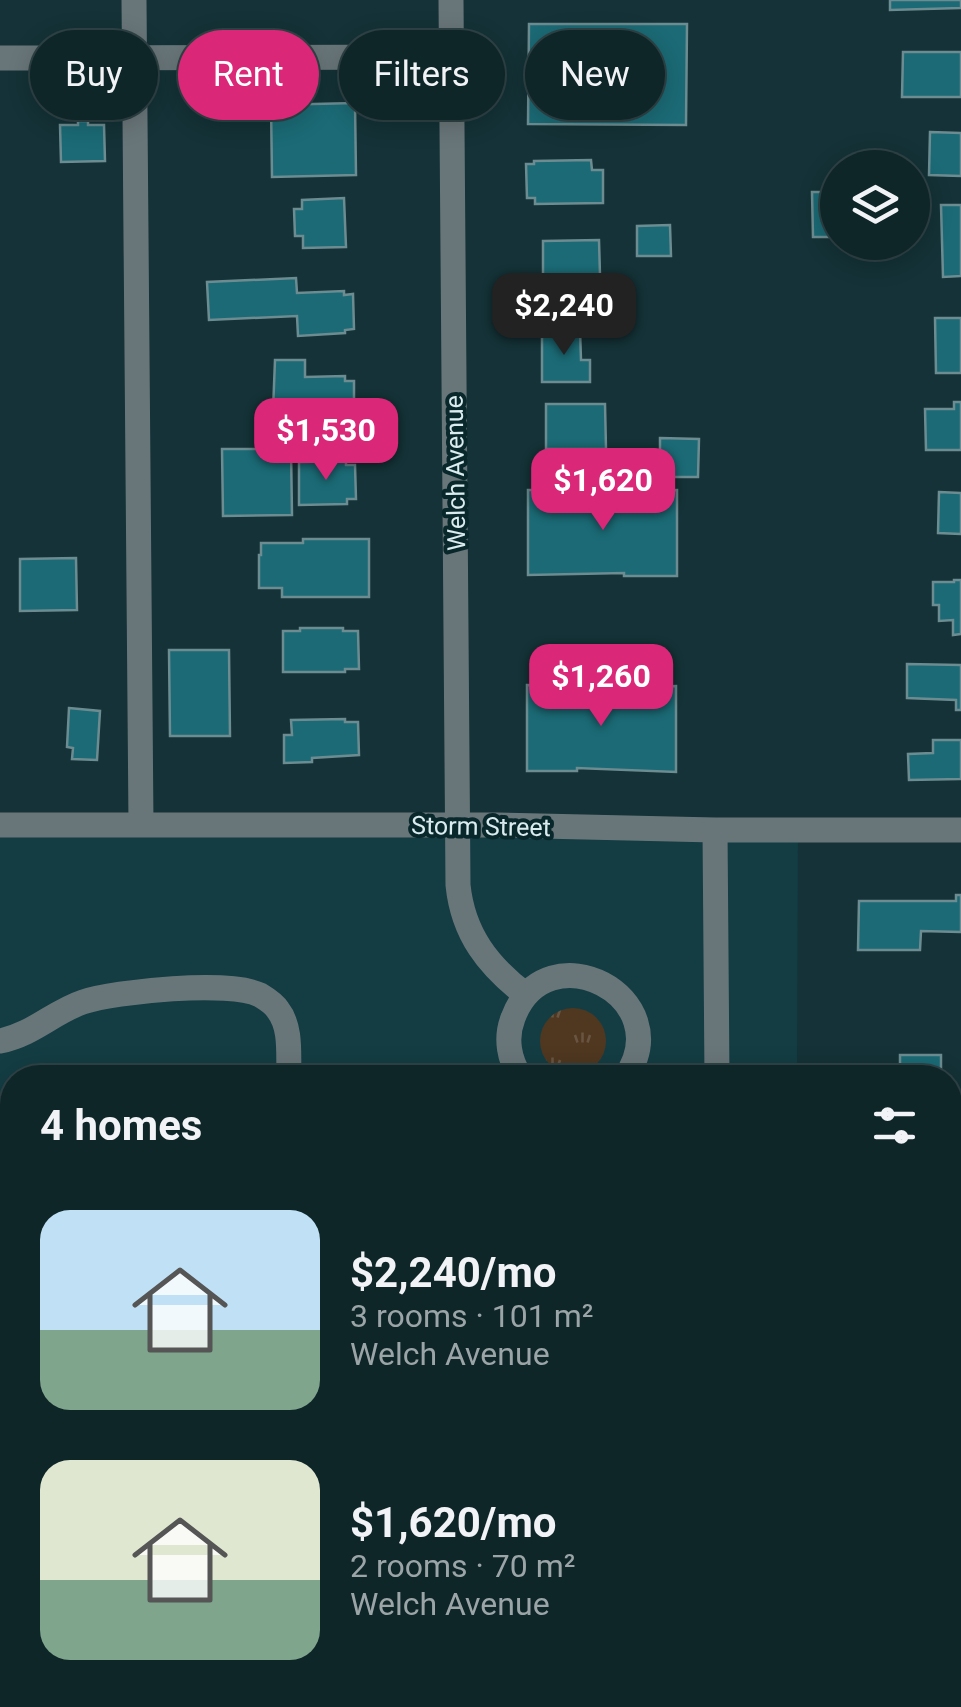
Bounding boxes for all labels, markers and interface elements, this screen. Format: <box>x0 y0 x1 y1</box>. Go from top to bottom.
chip: Buy <box>30 30 158 120</box>
chip: Rent <box>178 30 319 120</box>
chip: Filters <box>339 30 505 120</box>
chip: New <box>525 30 665 120</box>
map controls <box>820 150 930 260</box>
button: layers <box>820 150 930 260</box>
pin: $2,240 <box>483 273 645 358</box>
text: $2,240 <box>514 286 614 324</box>
street label: Welch Avenue <box>440 395 471 551</box>
pin: $1,530 <box>245 398 407 483</box>
text: $1,530 <box>276 411 376 449</box>
pin: $1,620 <box>522 448 684 533</box>
text: $1,620 <box>553 461 653 499</box>
pin: $1,260 <box>520 644 682 729</box>
text: $1,260 <box>551 657 651 695</box>
street label: Storm Street <box>411 811 551 842</box>
icon: filters <box>867 1098 922 1153</box>
text: 4 homes <box>40 1101 202 1150</box>
text: $2,240/mo <box>350 1248 557 1297</box>
icon: home <box>120 1250 240 1370</box>
text: 3 rooms · 101 m² <box>350 1297 593 1335</box>
text: Welch Avenue <box>350 1335 550 1373</box>
text: $1,620/mo <box>350 1498 557 1547</box>
icon: home <box>120 1500 240 1620</box>
text: 2 rooms · 70 m² <box>350 1547 575 1585</box>
text: Welch Avenue <box>350 1585 550 1623</box>

